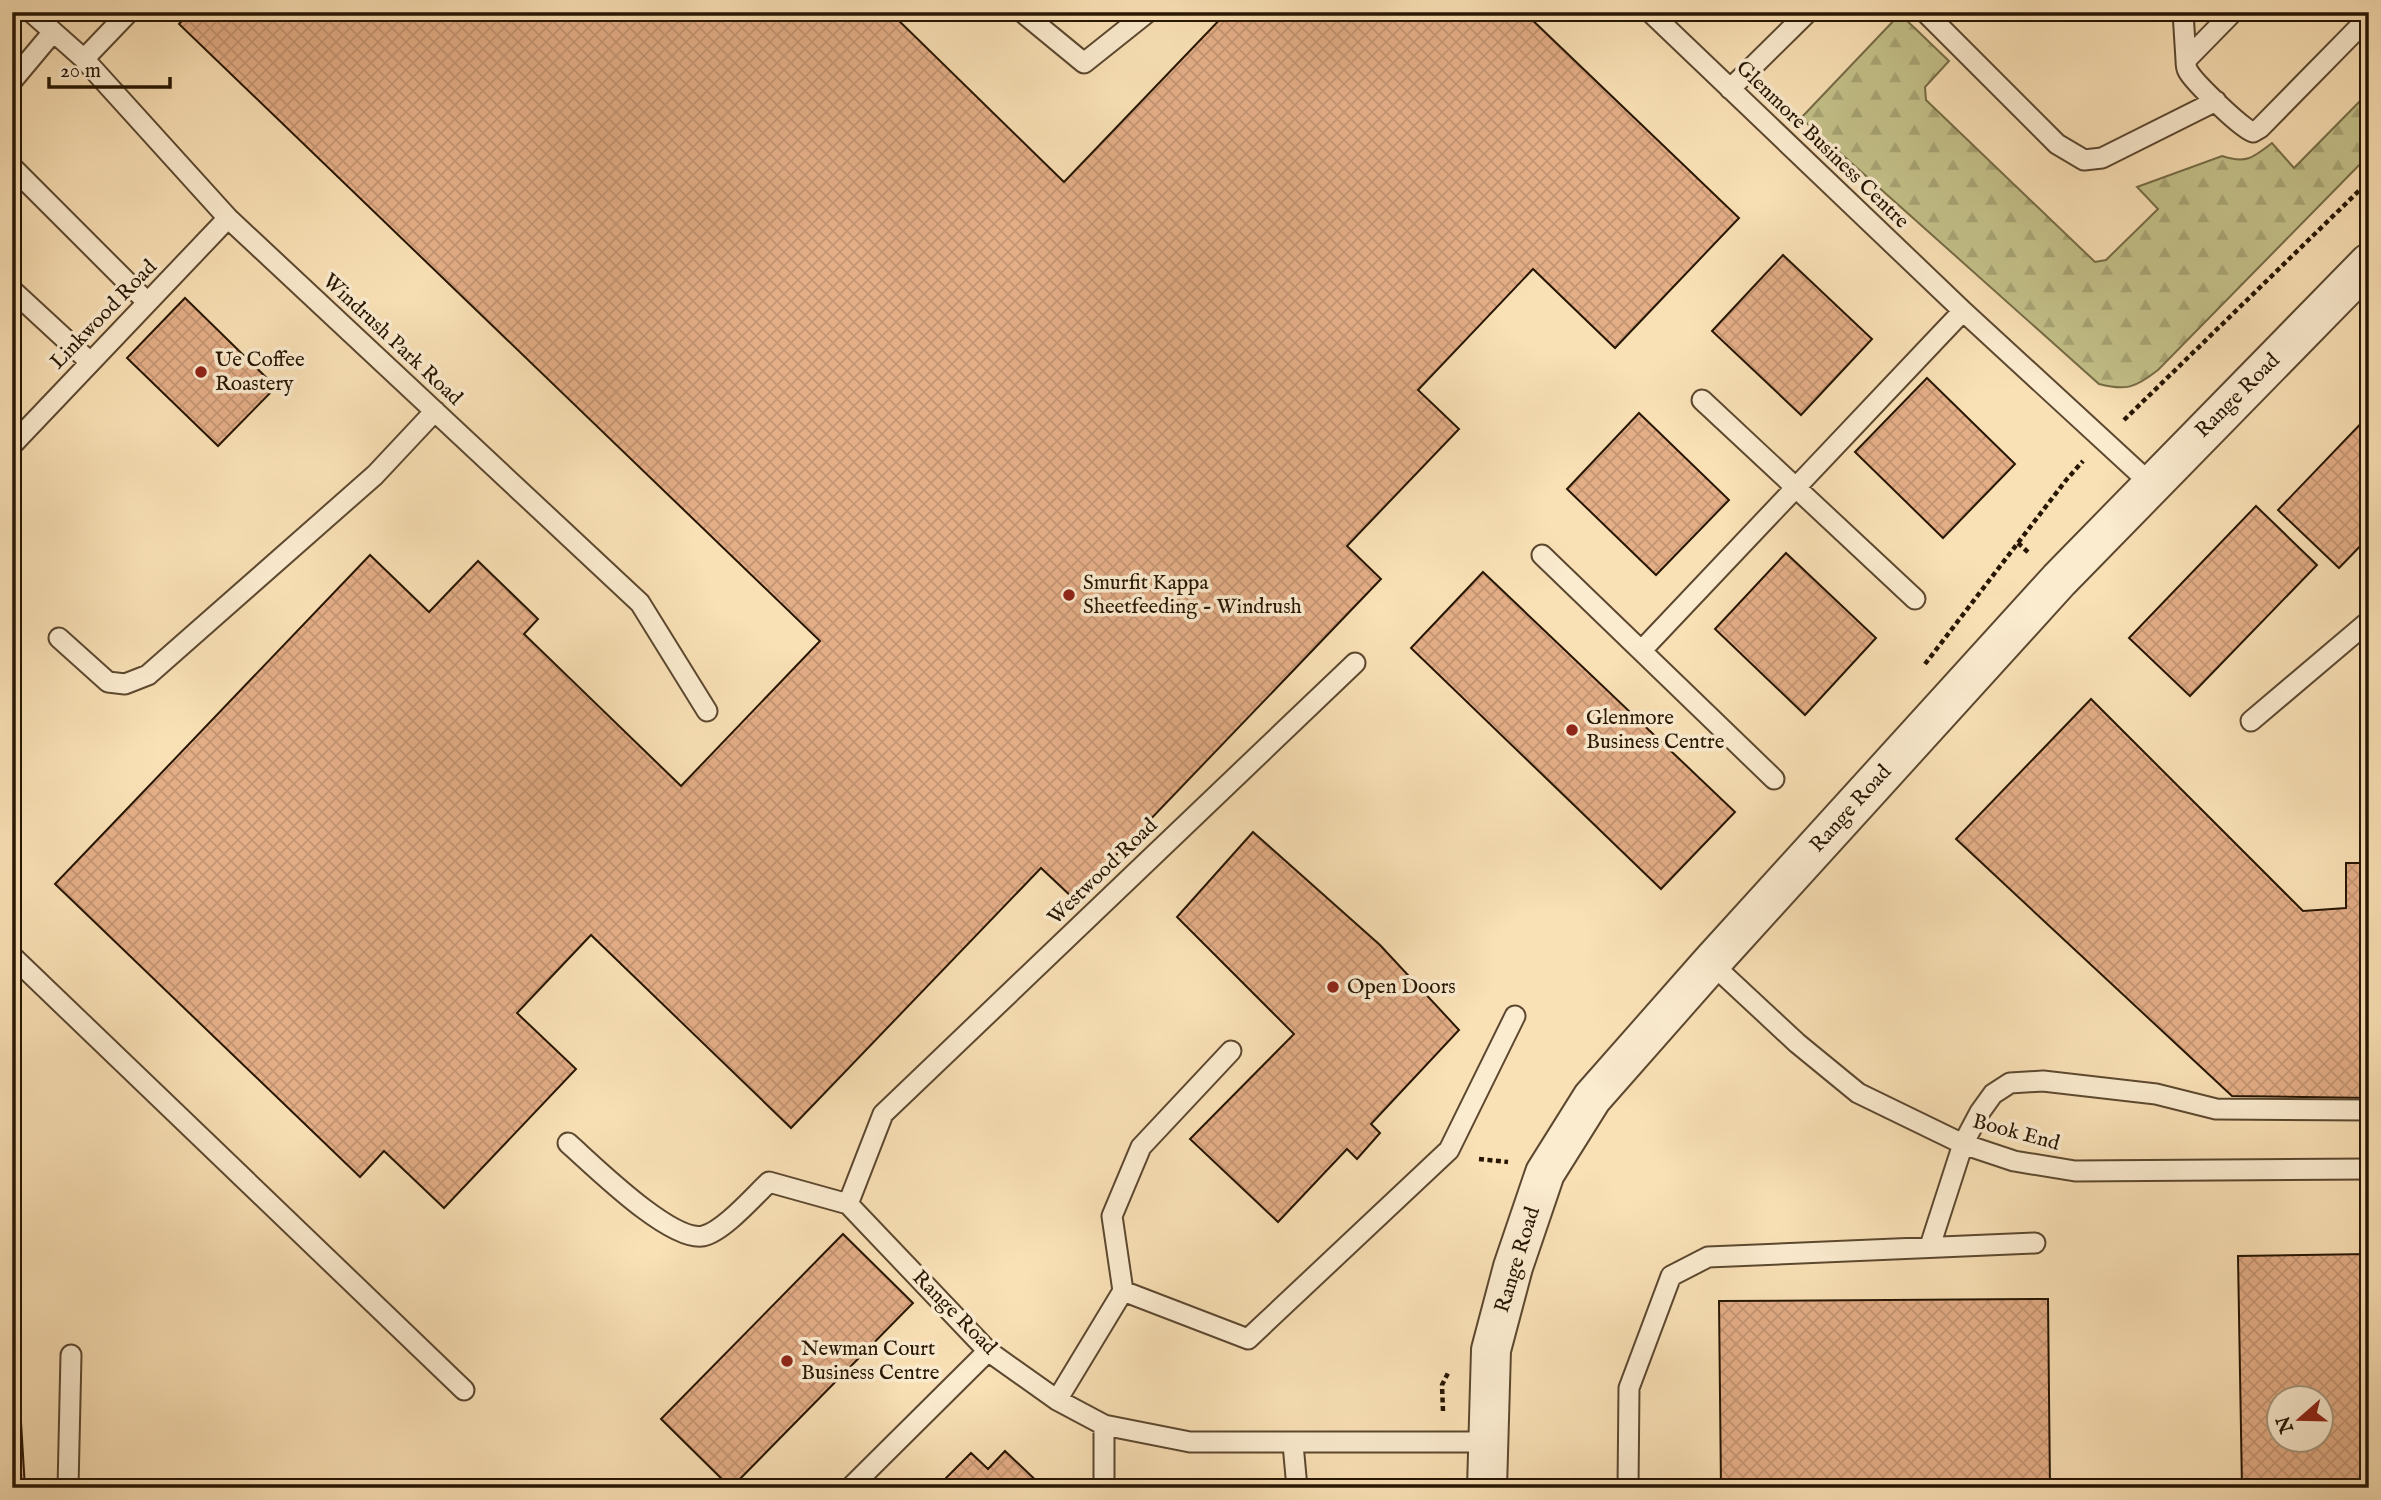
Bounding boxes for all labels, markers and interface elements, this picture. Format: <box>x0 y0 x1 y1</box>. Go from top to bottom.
scale bar <box>49 46 170 90</box>
street label: Glenmore Business Centre <box>1730 55 1915 235</box>
text: 20 m <box>60 58 101 85</box>
street label: Linkwood Road <box>45 254 164 376</box>
street label: Windrush Park Road <box>316 268 468 412</box>
place label: Ue Coffee Roastery <box>215 347 305 398</box>
street label: Range Road <box>2190 347 2287 444</box>
marker: Ue Coffee Roastery <box>193 364 209 380</box>
place label: Smurfit Kappa Sheetfeeding - Windrush <box>1083 570 1302 621</box>
marker: Smurfit Kappa Sheetfeeding - Windrush <box>1061 587 1077 603</box>
place label: Glenmore Business Centre <box>1586 705 1725 756</box>
marker: Glenmore Business Centre <box>1564 722 1580 738</box>
street label: Range Road <box>1804 759 1898 859</box>
street label: Westwood Road <box>1042 812 1164 931</box>
place label: Open Doors <box>1347 974 1456 1001</box>
marker: Open Doors <box>1325 979 1341 995</box>
street label: Book End <box>1969 1108 2063 1158</box>
street label: Range Road <box>1489 1203 1547 1316</box>
street label: Range Road <box>906 1265 1003 1362</box>
place label: Newman Court Business Centre <box>801 1336 940 1387</box>
marker: Newman Court Business Centre <box>779 1353 795 1369</box>
north arrow <box>2266 1384 2336 1454</box>
text: N <box>2272 1412 2300 1437</box>

